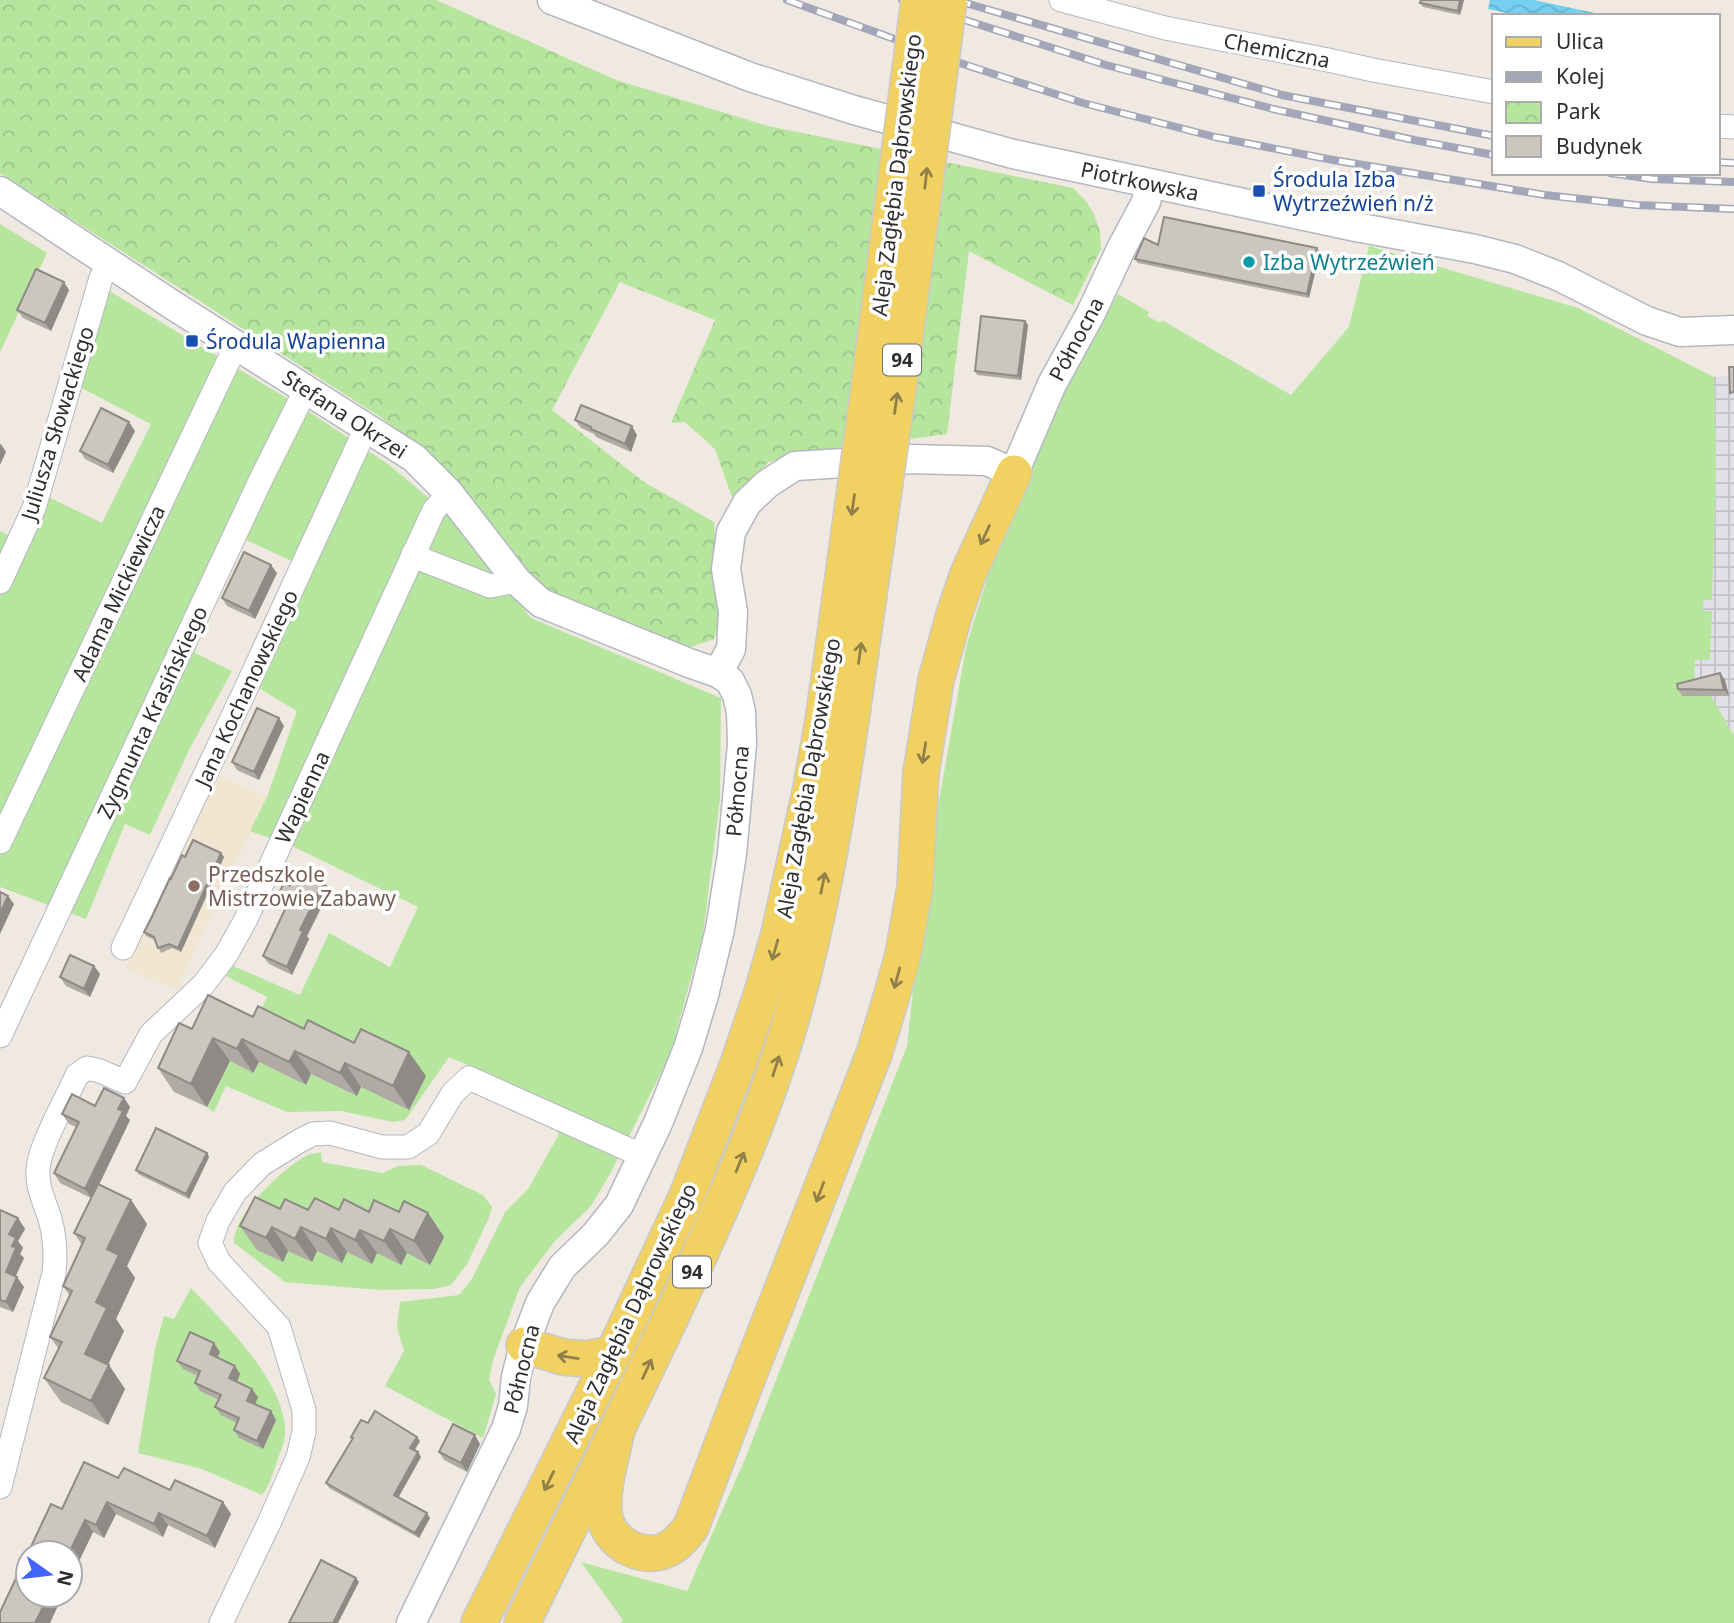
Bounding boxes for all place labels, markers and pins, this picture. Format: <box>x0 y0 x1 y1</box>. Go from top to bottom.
place label: Środula Izba Wytrzeźwień n/ż <box>1273 165 1434 217</box>
marker: Środula Izba Wytrzeźwień n/ż <box>1251 183 1267 199</box>
place label: Izba Wytrzeźwień <box>1263 248 1435 276</box>
marker: Izba Wytrzeźwień <box>1241 254 1257 270</box>
place label: Środula Wapienna <box>206 327 386 355</box>
marker: Środula Wapienna <box>184 333 200 349</box>
place label: Przedszkole Mistrzowie Zabawy <box>208 860 396 912</box>
marker: Przedszkole Mistrzowie Zabawy <box>186 878 202 894</box>

